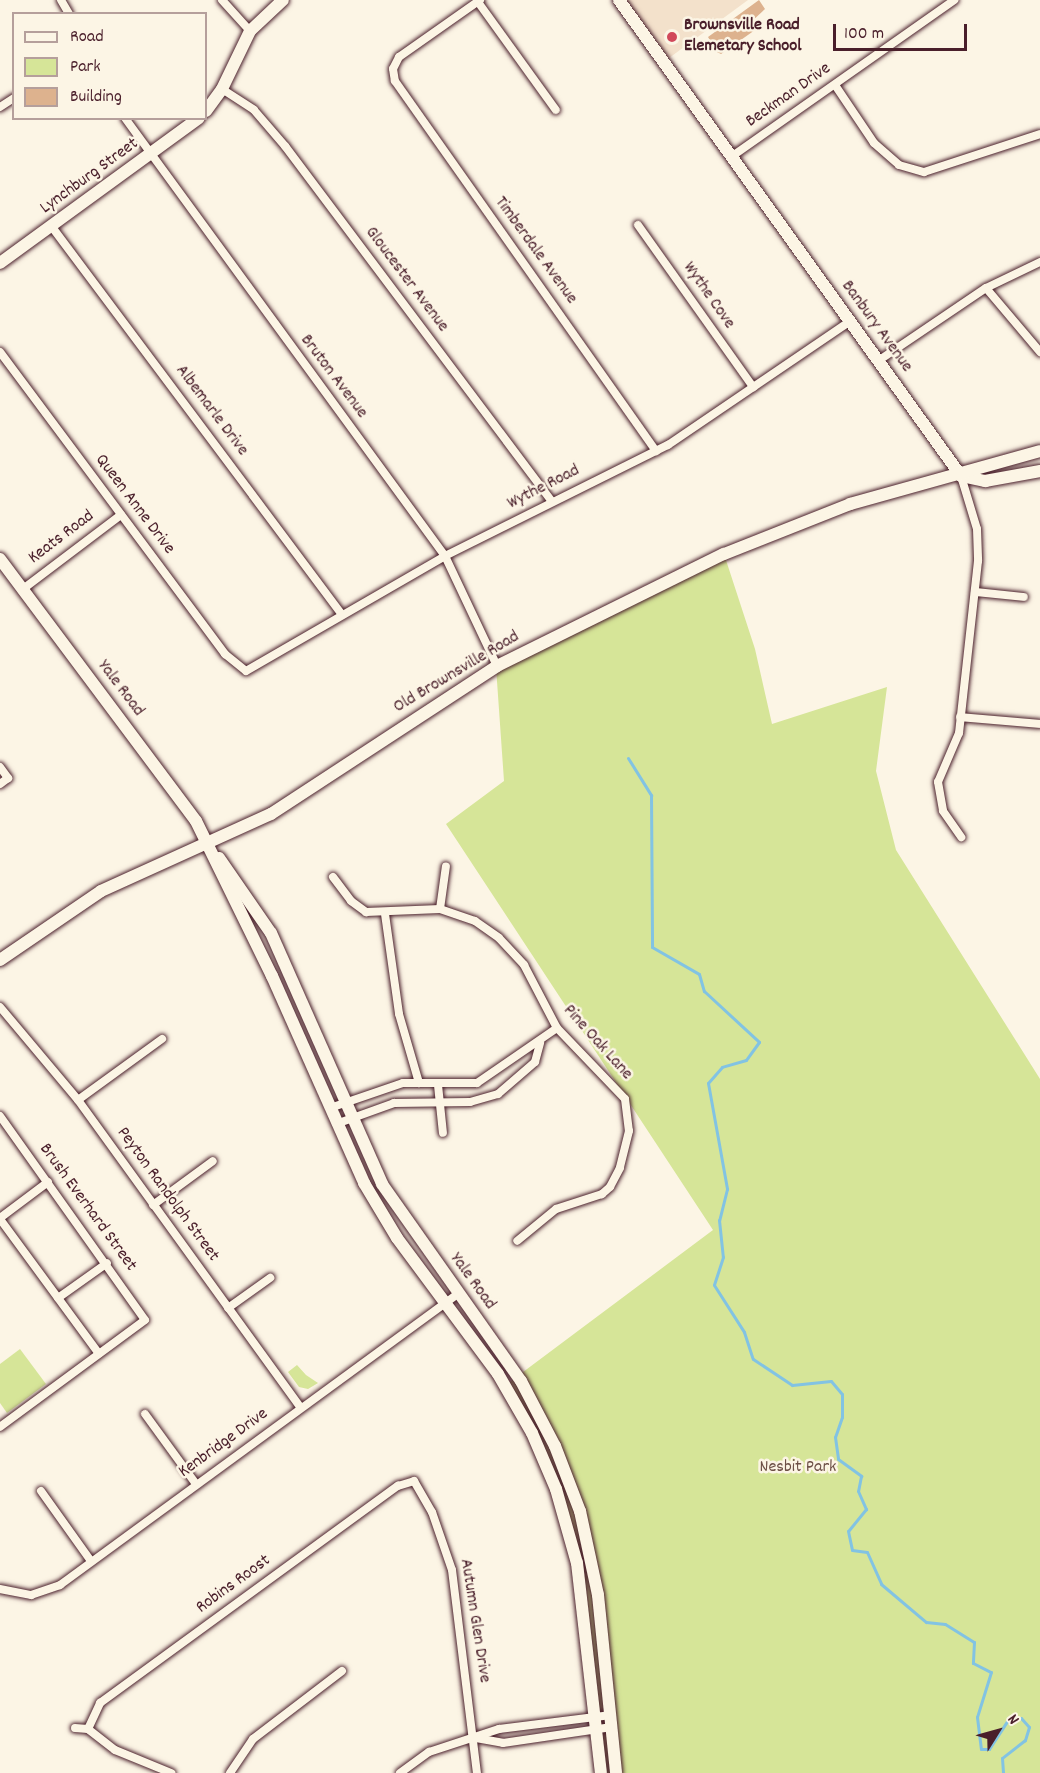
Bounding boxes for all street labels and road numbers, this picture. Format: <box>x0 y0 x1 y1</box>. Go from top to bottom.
street label: Beckman Drive <box>742 59 836 133</box>
street label: Lynchburg Street <box>37 134 143 220</box>
street label: Timberdale Avenue <box>489 193 581 309</box>
street label: Gloucester Avenue <box>359 223 453 337</box>
street label: Wythe Cove <box>677 258 739 334</box>
street label: Banbury Avenue <box>835 277 917 377</box>
street label: Bruton Avenue <box>294 331 372 423</box>
street label: Albemarle Drive <box>170 361 252 461</box>
street label: Queen Anne Drive <box>89 451 179 559</box>
street label: Wythe Road <box>504 461 584 515</box>
street label: Keats Road <box>25 506 99 570</box>
street label: Old Brownsville Road <box>390 627 524 719</box>
street label: Yale Road <box>92 657 148 721</box>
street label: Pine Oak Lane <box>557 1001 637 1085</box>
street label: Peyton Randolph Street <box>111 1123 223 1267</box>
street label: Brush Everhard Street <box>33 1140 141 1276</box>
street label: Yale Road <box>444 1249 500 1315</box>
street label: Kenbridge Drive <box>175 1404 273 1484</box>
street label: Robins Roost <box>193 1551 275 1619</box>
street label: Autumn Glen Drive <box>454 1557 494 1685</box>

